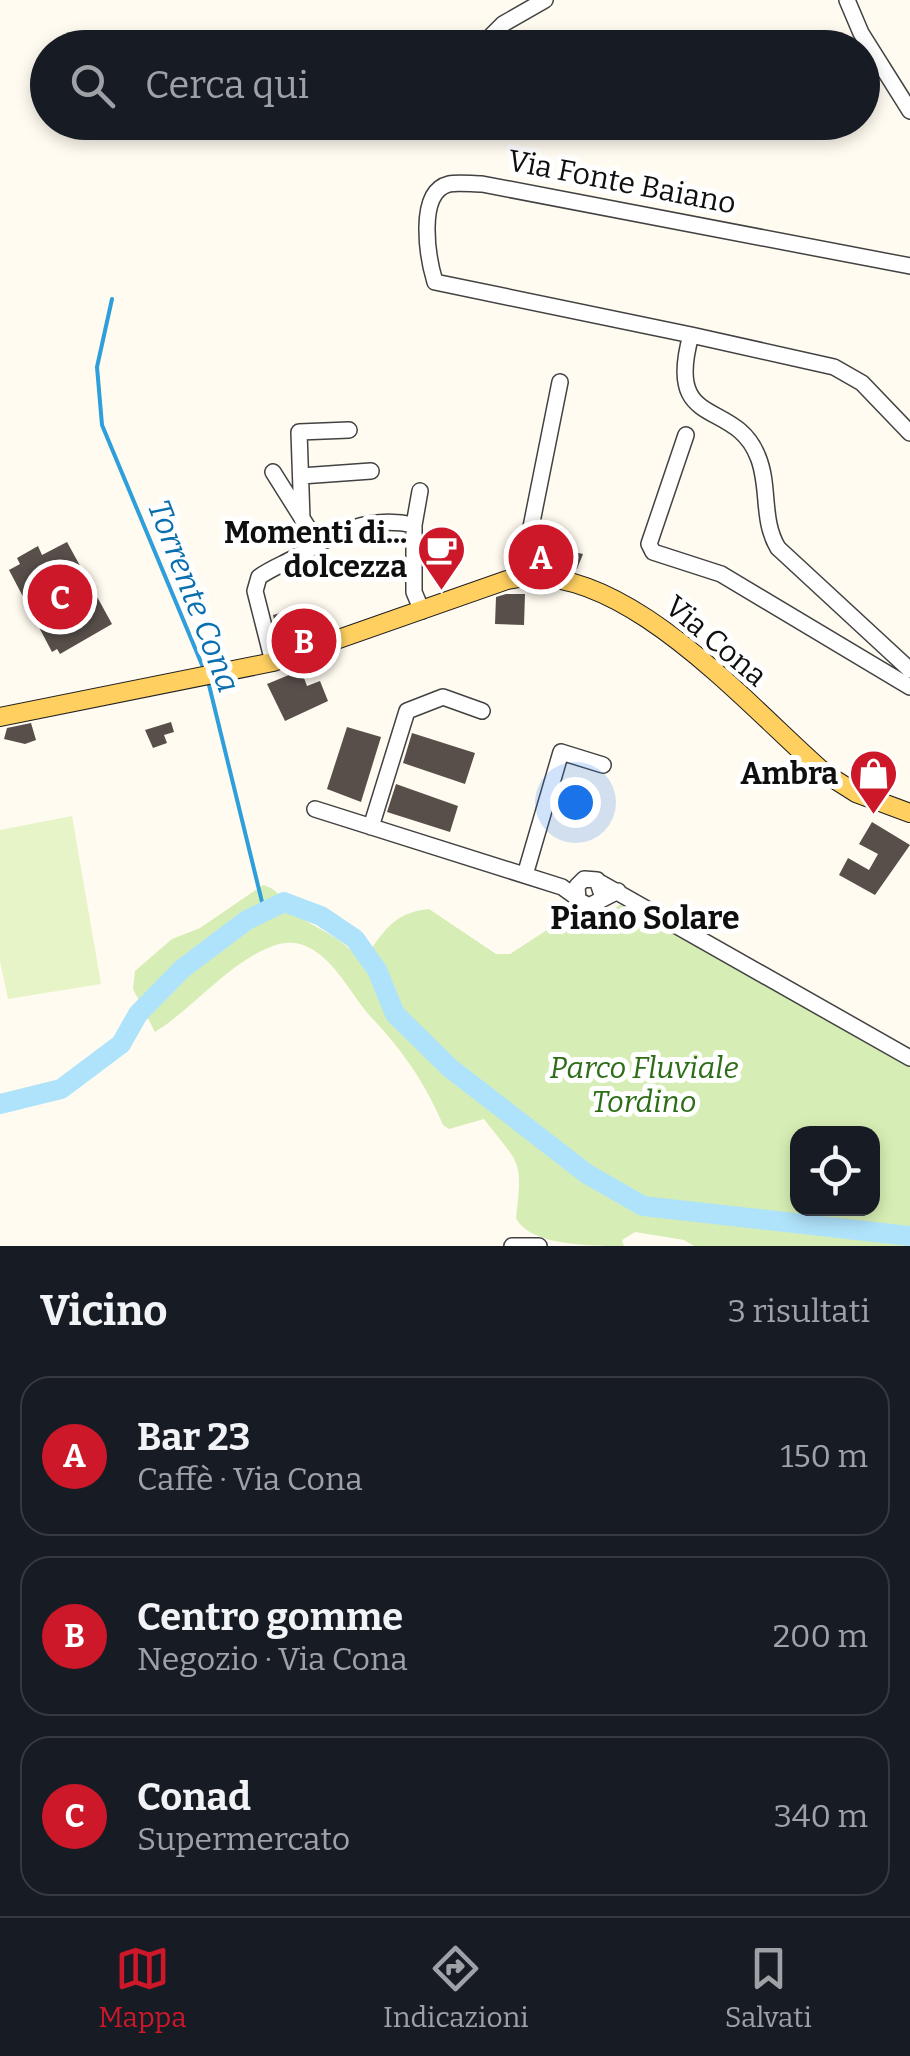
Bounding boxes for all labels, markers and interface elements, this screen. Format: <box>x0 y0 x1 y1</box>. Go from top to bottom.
search box <box>30 30 880 140</box>
icon: search <box>65 58 120 113</box>
text: Cerca qui <box>145 62 309 108</box>
street label: Via Fonte Baiano <box>505 142 739 222</box>
water label: Torrente Cona <box>140 494 248 698</box>
place label: Momenti di... dolcezza <box>224 515 407 585</box>
pin: A <box>508 520 574 594</box>
cafe icon: Momenti di... dolcezza <box>416 524 468 592</box>
pin: C <box>28 560 92 634</box>
street label: Via Cona <box>658 588 774 694</box>
pin: B <box>272 604 336 678</box>
shop icon: Ambra <box>847 748 899 816</box>
place label: Ambra <box>741 756 838 792</box>
your location <box>550 777 601 828</box>
district label: Piano Solare <box>550 899 740 937</box>
park label: Parco Fluviale Tordino <box>550 1050 739 1120</box>
map controls <box>790 1126 880 1216</box>
button: locate <box>790 1126 880 1216</box>
text: Vicino <box>40 1286 167 1336</box>
text: 3 risultati <box>728 1292 870 1330</box>
text: Bar 23 <box>137 1414 250 1460</box>
text: A <box>63 1437 86 1475</box>
text: 150 m <box>780 1437 868 1475</box>
text: Caffè · Via Cona <box>137 1460 363 1498</box>
text: Centro gomme <box>137 1594 403 1640</box>
text: B <box>64 1617 85 1655</box>
text: 200 m <box>773 1617 868 1655</box>
text: Negozio · Via Cona <box>137 1640 408 1678</box>
text: Conad <box>137 1774 251 1820</box>
text: C <box>64 1797 85 1835</box>
text: 340 m <box>774 1797 868 1835</box>
text: Supermercato <box>137 1820 350 1858</box>
tab: Mappa <box>98 1941 187 2034</box>
tab: Indicazioni <box>383 1941 529 2034</box>
tab: Salvati <box>725 1941 812 2034</box>

